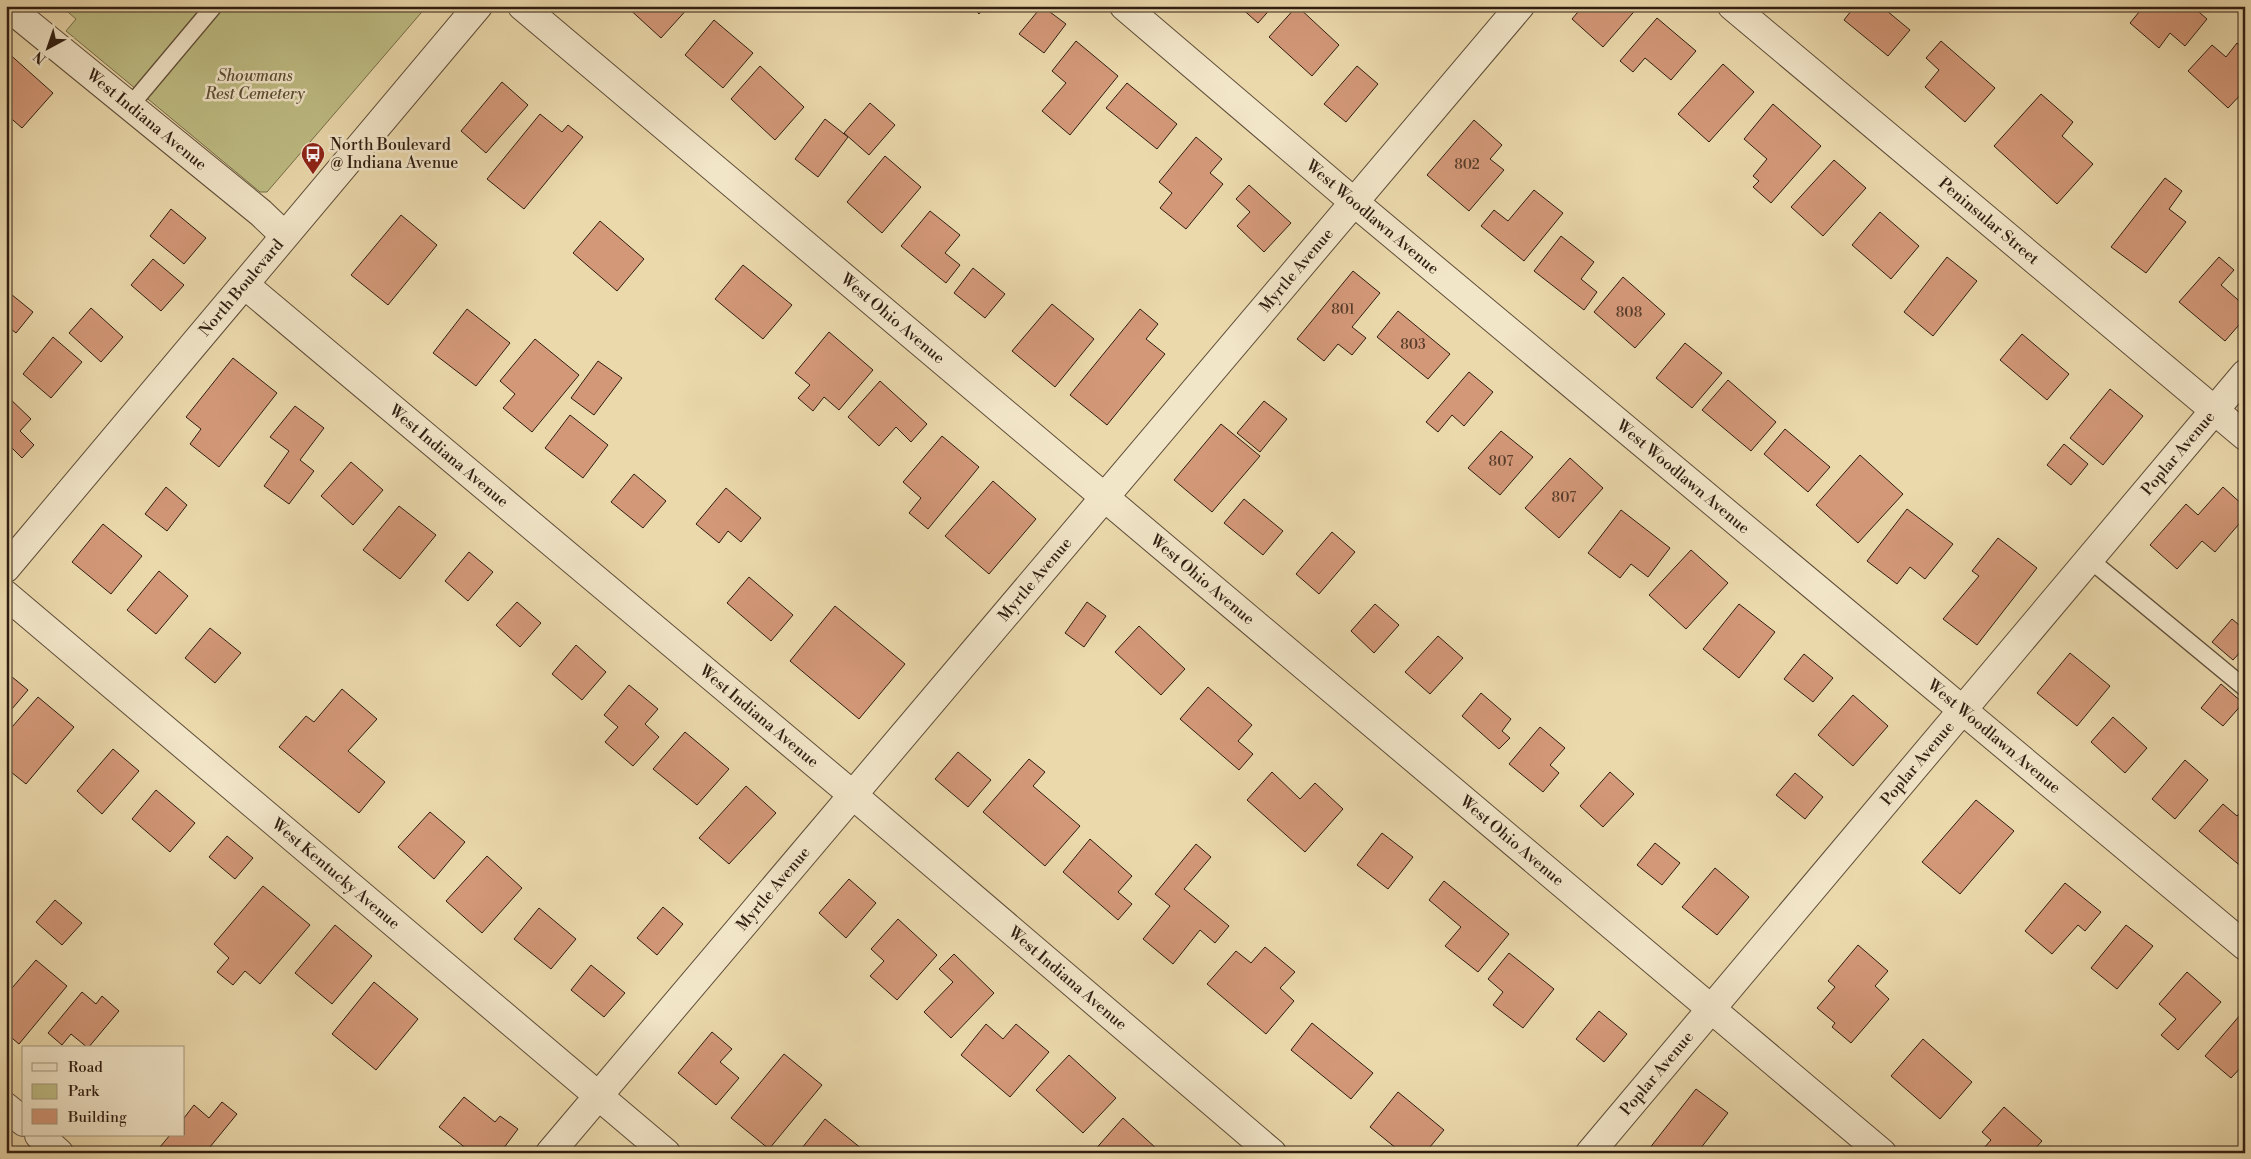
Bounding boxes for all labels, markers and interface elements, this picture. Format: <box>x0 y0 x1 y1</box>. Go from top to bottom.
north arrow <box>22 22 72 72</box>
text: N <box>30 47 50 68</box>
street label: West Indiana Avenue <box>81 64 211 175</box>
park label: Showmans Rest Cemetery <box>204 66 306 104</box>
place label: North Boulevard @ Indiana Avenue <box>330 135 458 173</box>
bus stop icon: North Boulevard @ Indiana Avenue <box>300 141 326 175</box>
street label: West Woodlawn Avenue <box>1301 155 1443 279</box>
house number: 802 <box>1454 156 1480 174</box>
street label: Peninsular Street <box>1934 173 2043 269</box>
street label: Myrtle Avenue <box>1255 224 1338 317</box>
street label: North Boulevard <box>195 235 288 340</box>
street label: West Ohio Avenue <box>836 268 949 368</box>
house number: 801 <box>1331 301 1355 319</box>
house number: 808 <box>1616 304 1642 322</box>
house number: 803 <box>1400 336 1426 354</box>
street label: West Indiana Avenue <box>384 400 512 512</box>
street label: Poplar Avenue <box>2137 407 2219 500</box>
street label: West Woodlawn Avenue <box>1612 415 1754 538</box>
house number: 807 <box>1489 453 1513 471</box>
house number: 807 <box>1552 489 1576 507</box>
street label: West Ohio Avenue <box>1145 530 1259 629</box>
street label: Myrtle Avenue <box>994 533 1076 626</box>
street label: West Indiana Avenue <box>695 660 823 772</box>
street label: West Woodlawn Avenue <box>1922 674 2065 798</box>
street label: Poplar Avenue <box>1876 717 1959 810</box>
street label: West Ohio Avenue <box>1455 791 1568 890</box>
street label: West Kentucky Avenue <box>267 813 404 934</box>
street label: Myrtle Avenue <box>732 843 815 935</box>
street label: West Indiana Avenue <box>1004 922 1131 1035</box>
street label: Poplar Avenue <box>1616 1027 1698 1120</box>
legend <box>22 1046 185 1136</box>
text: Road <box>68 1058 103 1077</box>
text: Park <box>68 1082 100 1101</box>
text: Building <box>67 1108 127 1127</box>

